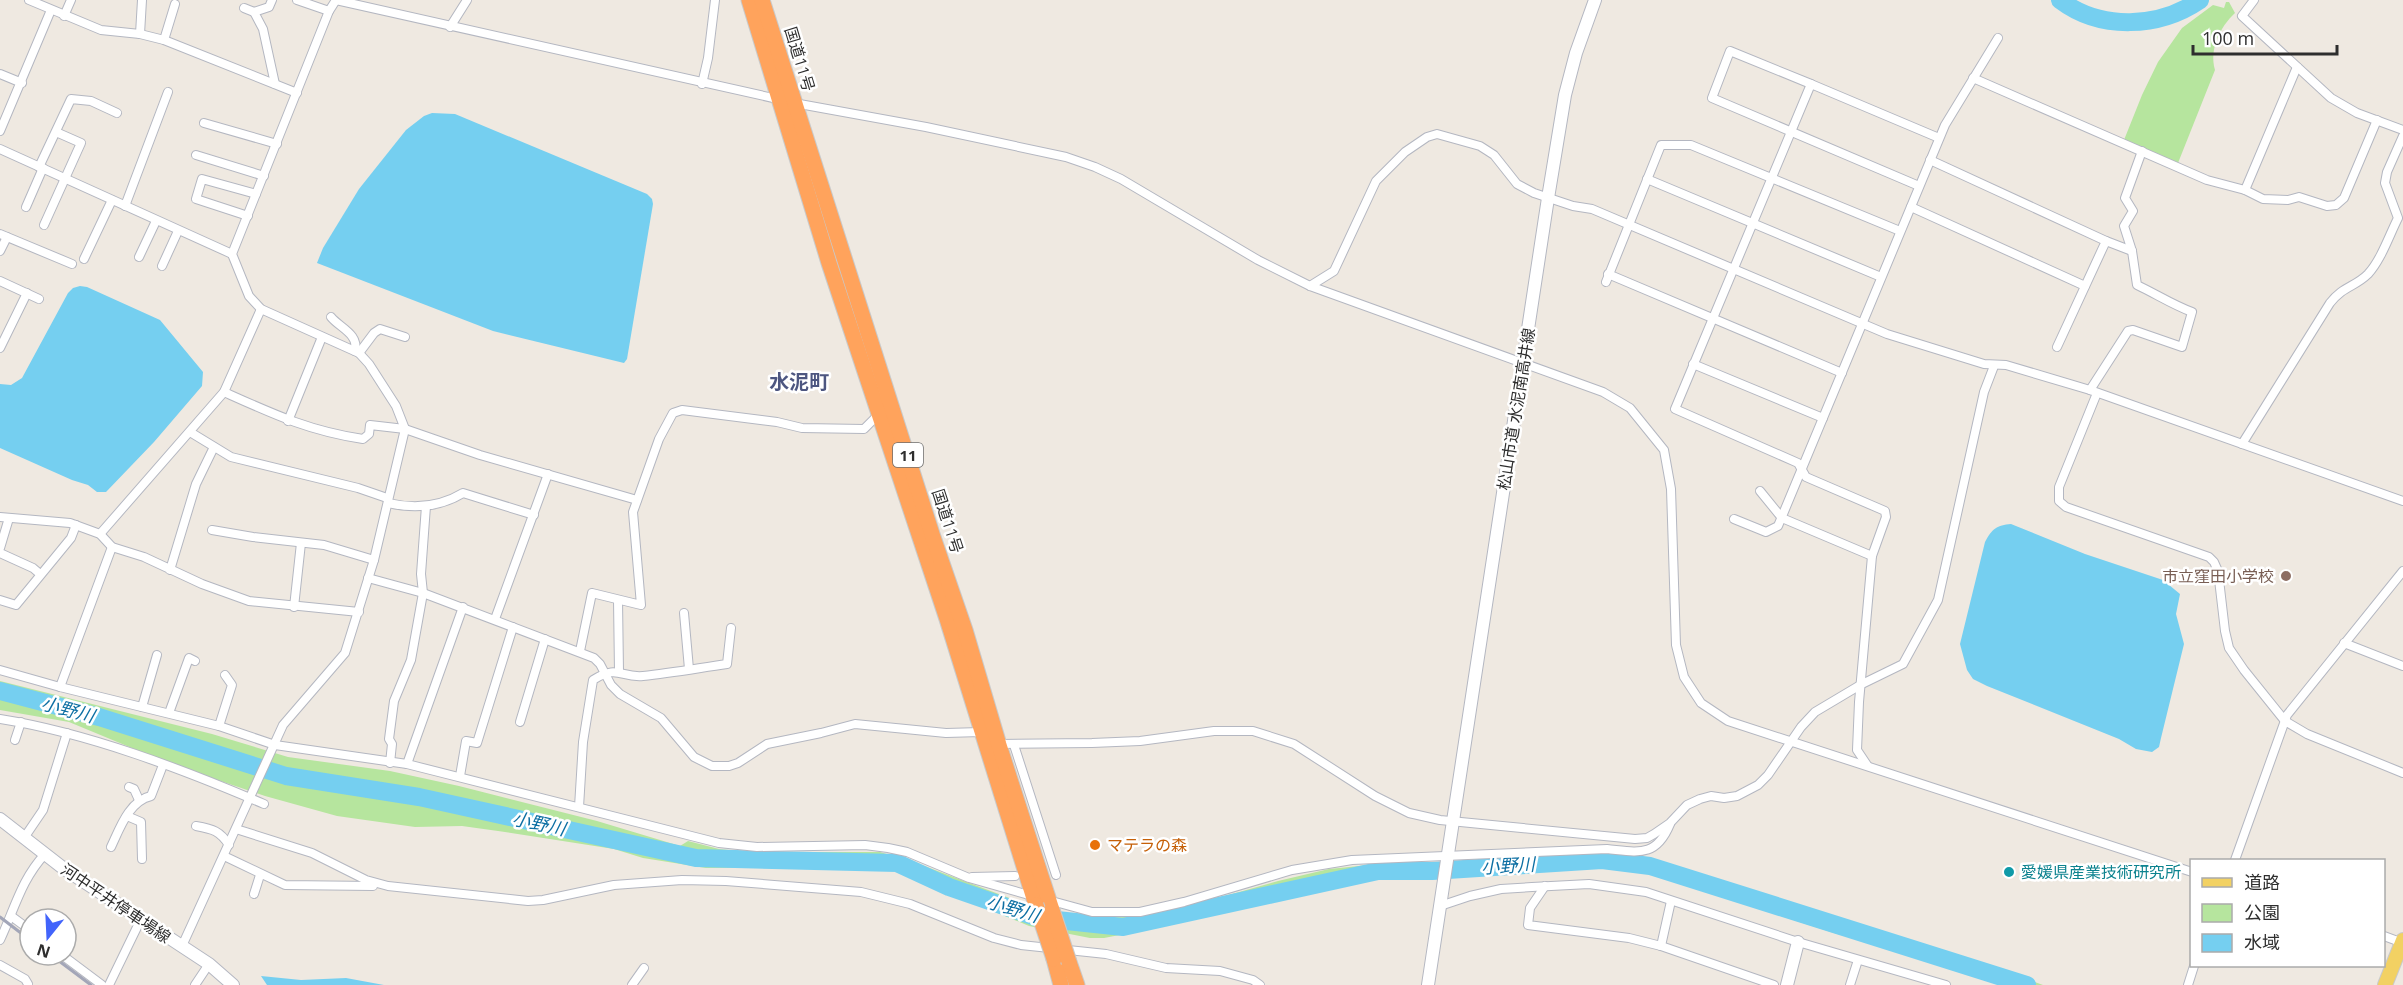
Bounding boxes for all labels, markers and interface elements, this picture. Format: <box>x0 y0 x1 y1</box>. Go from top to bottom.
scale bar <box>2193 18 2337 56</box>
street label: 国道11号 <box>780 24 820 94</box>
text: 100 m <box>2202 26 2254 50</box>
street label: 松山市道 水泥南高井線 <box>1492 326 1540 492</box>
district label: 水泥町 <box>769 368 829 395</box>
road number: 11 <box>893 443 923 467</box>
street label: 国道11号 <box>927 486 969 556</box>
place label: 市立窪田小学校 <box>2162 565 2274 587</box>
marker: 市立窪田小学校 <box>2279 569 2293 583</box>
water label: 小野川 <box>39 690 99 728</box>
water label: 小野川 <box>510 806 570 841</box>
place label: マテラの森 <box>1107 834 1187 856</box>
marker: マテラの森 <box>1088 838 1102 852</box>
water label: 小野川 <box>1480 851 1538 878</box>
street label: 河中平井停車場線 <box>57 858 175 948</box>
legend <box>2190 859 2385 967</box>
place label: 愛媛県産業技術研究所 <box>2021 861 2181 883</box>
marker: 愛媛県産業技術研究所 <box>2002 865 2016 879</box>
text: 道路 <box>2244 870 2280 894</box>
water label: 小野川 <box>984 889 1044 928</box>
text: 公園 <box>2244 900 2280 924</box>
north arrow <box>18 907 78 967</box>
text: 水域 <box>2244 930 2280 954</box>
text: N <box>34 939 53 964</box>

